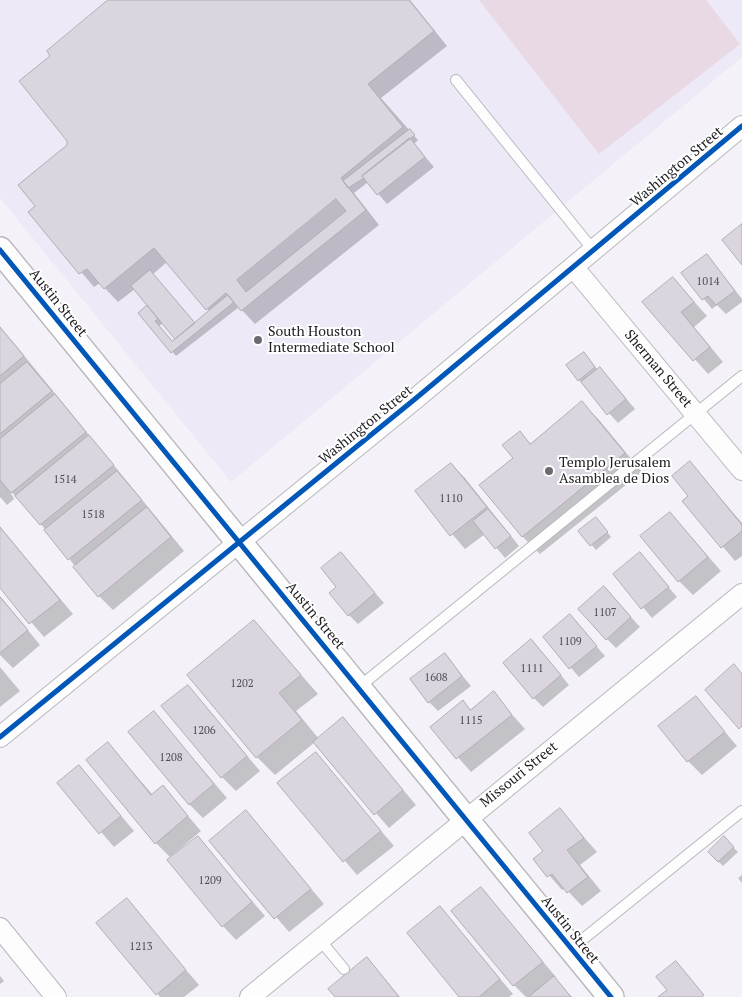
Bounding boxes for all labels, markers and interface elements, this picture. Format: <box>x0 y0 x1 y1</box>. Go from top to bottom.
street label: Washington Street <box>627 123 727 211</box>
street label: Austin Street <box>26 266 90 340</box>
house number: 1014 <box>696 275 720 289</box>
place label: South Houston Intermediate School <box>268 324 395 357</box>
street label: Sherman Street <box>621 327 695 411</box>
marker: South Houston Intermediate School <box>252 334 264 346</box>
street label: Washington Street <box>316 382 416 468</box>
place label: Templo Jerusalem Asamblea de Dios <box>559 455 671 488</box>
marker: Templo Jerusalem Asamblea de Dios <box>543 465 555 477</box>
house number: 1514 <box>53 473 77 487</box>
house number: 1110 <box>439 492 463 506</box>
house number: 1518 <box>81 508 105 522</box>
street label: Austin Street <box>282 579 348 653</box>
house number: 1107 <box>593 606 617 620</box>
house number: 1109 <box>558 635 582 649</box>
house number: 1111 <box>520 662 544 676</box>
house number: 1608 <box>424 671 448 685</box>
house number: 1202 <box>230 677 254 691</box>
house number: 1115 <box>459 714 483 728</box>
house number: 1206 <box>192 724 216 738</box>
street label: Missouri Street <box>477 739 561 811</box>
house number: 1208 <box>159 751 183 765</box>
house number: 1209 <box>198 874 222 888</box>
street label: Austin Street <box>538 893 602 967</box>
house number: 1213 <box>129 940 153 954</box>

